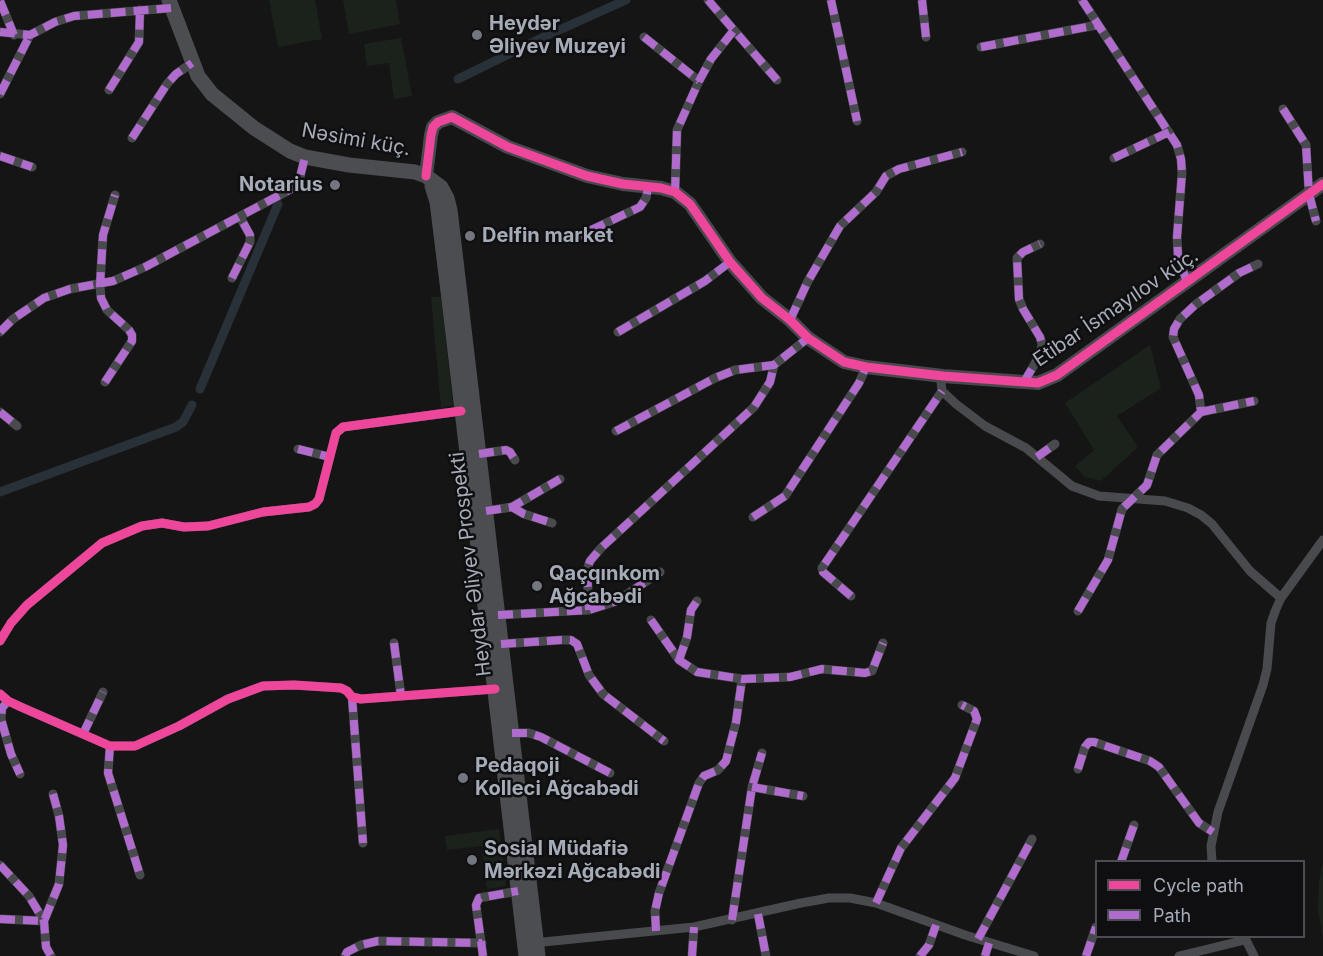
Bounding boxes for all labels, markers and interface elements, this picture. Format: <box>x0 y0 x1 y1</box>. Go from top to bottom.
place label: Heydər Əliyev Muzeyi <box>489 12 626 59</box>
marker: Heydər Əliyev Muzeyi <box>470 28 484 42</box>
street label: Nəsimi küç. <box>300 119 412 161</box>
place label: Notarius <box>239 173 323 197</box>
marker: Notarius <box>328 178 342 192</box>
place label: Delfin market <box>482 224 613 248</box>
marker: Delfin market <box>463 229 477 243</box>
street label: Etibar İsmayılov küç. <box>1029 244 1203 372</box>
street label: Heydar Əliyev Prospekti <box>445 450 497 678</box>
place label: Qaçqınkom Ağcabədi <box>549 562 660 609</box>
marker: Qaçqınkom Ağcabədi <box>530 579 544 593</box>
place label: Pedaqoji Kolleci Ağcabədi <box>475 754 639 801</box>
marker: Pedaqoji Kolleci Ağcabədi <box>456 771 470 785</box>
place label: Sosial Müdafiə Mərkəzi Ağcabədi <box>484 837 661 884</box>
marker: Sosial Müdafiə Mərkəzi Ağcabədi <box>465 853 479 867</box>
legend <box>1095 860 1305 938</box>
text: Cycle path <box>1153 875 1244 896</box>
text: Path <box>1153 905 1191 926</box>

